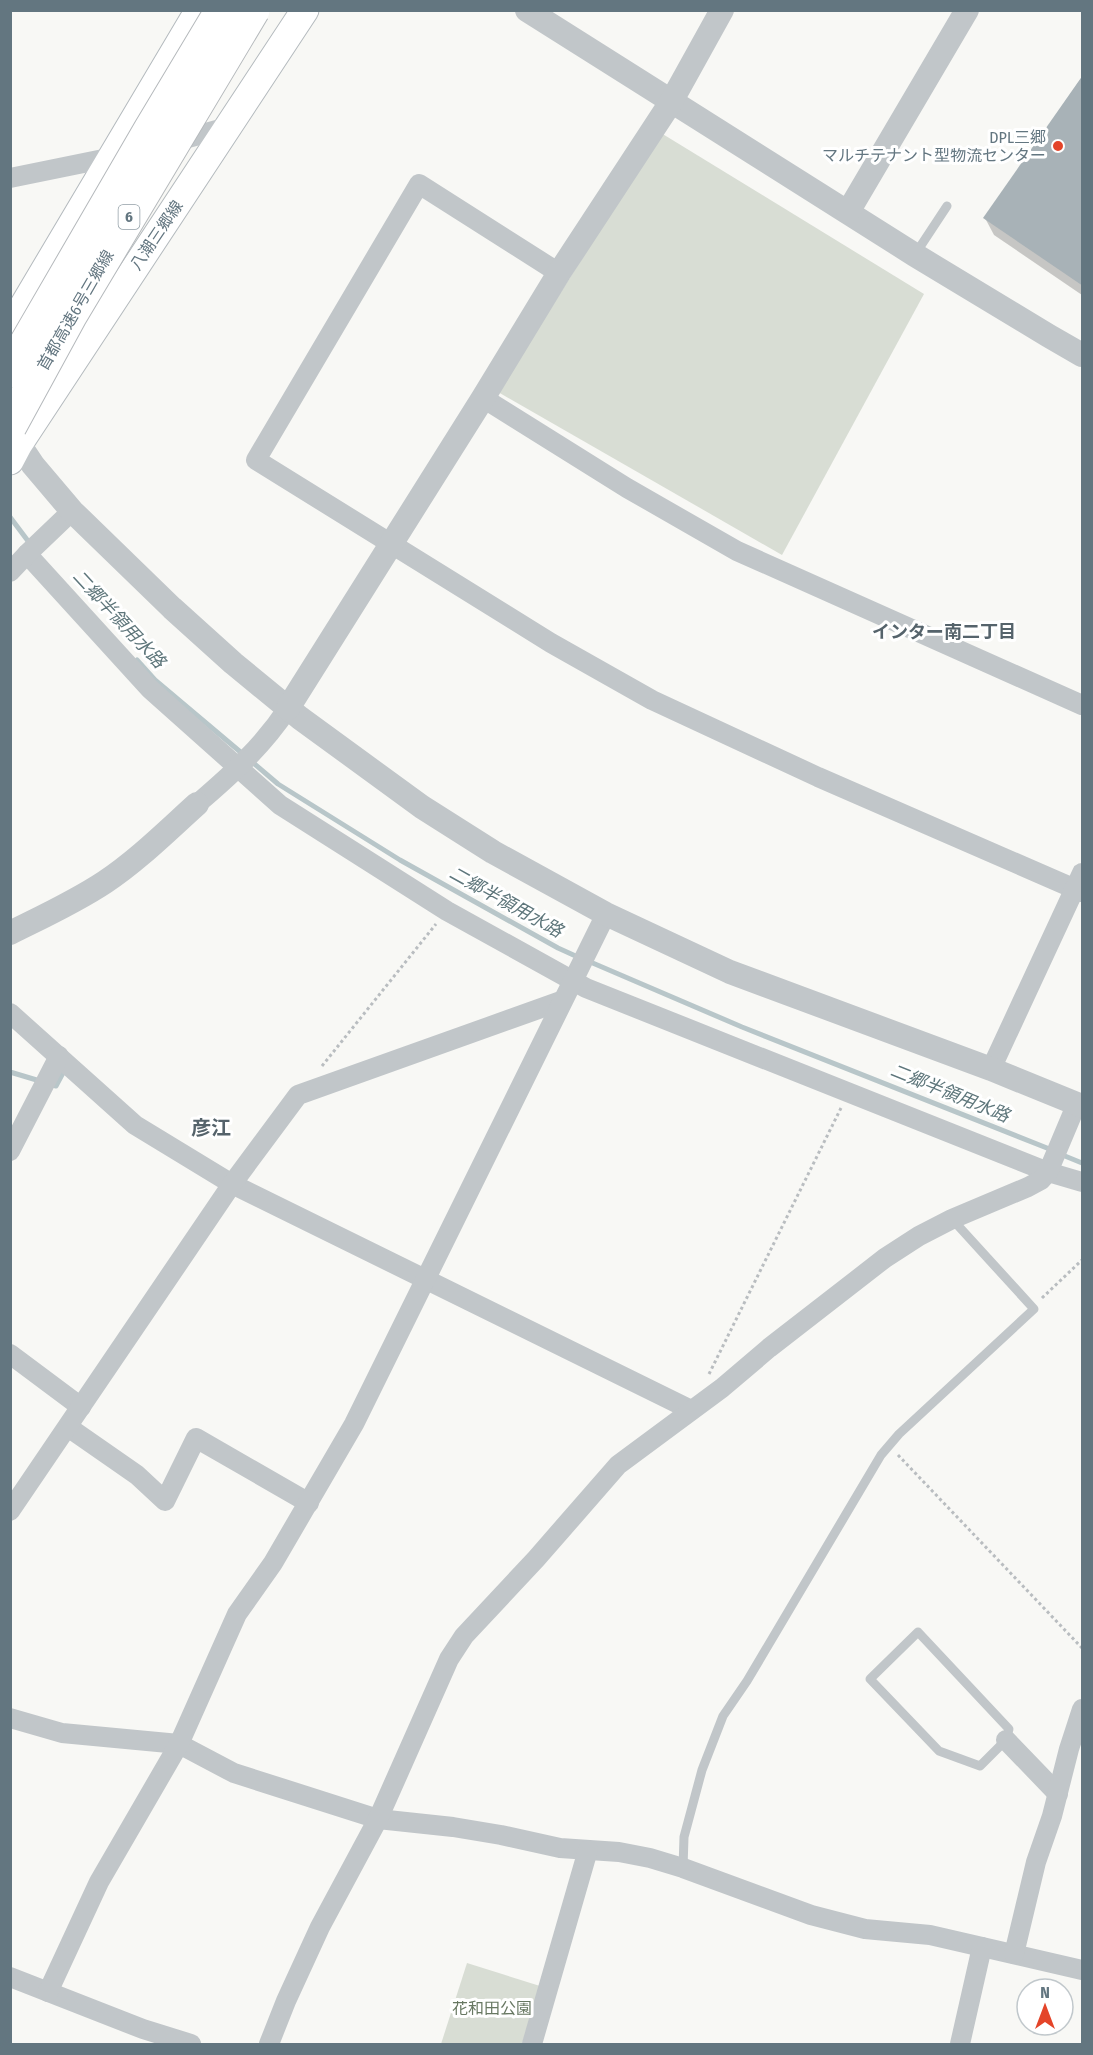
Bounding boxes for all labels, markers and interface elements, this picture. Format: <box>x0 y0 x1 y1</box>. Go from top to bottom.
place label: DPL三郷 マルチテナント型物流センター <box>822 128 1046 165</box>
marker: DPL三郷 マルチテナント型物流センター <box>1051 139 1065 153</box>
street label: 八潮三郷線 <box>126 197 187 274</box>
road number: 6 <box>118 205 140 229</box>
street label: 首都高速6号三郷線 <box>33 247 118 374</box>
water label: 二郷半領用水路 <box>68 565 171 674</box>
district label: インター南二丁目 <box>872 621 1016 643</box>
water label: 二郷半領用水路 <box>446 862 568 943</box>
water label: 二郷半領用水路 <box>887 1059 1014 1128</box>
district label: 彦江 <box>191 1116 231 1140</box>
north arrow <box>1015 1977 1075 2037</box>
text: N <box>1040 1983 1050 2002</box>
park label: 花和田公園 <box>452 1999 532 2018</box>

